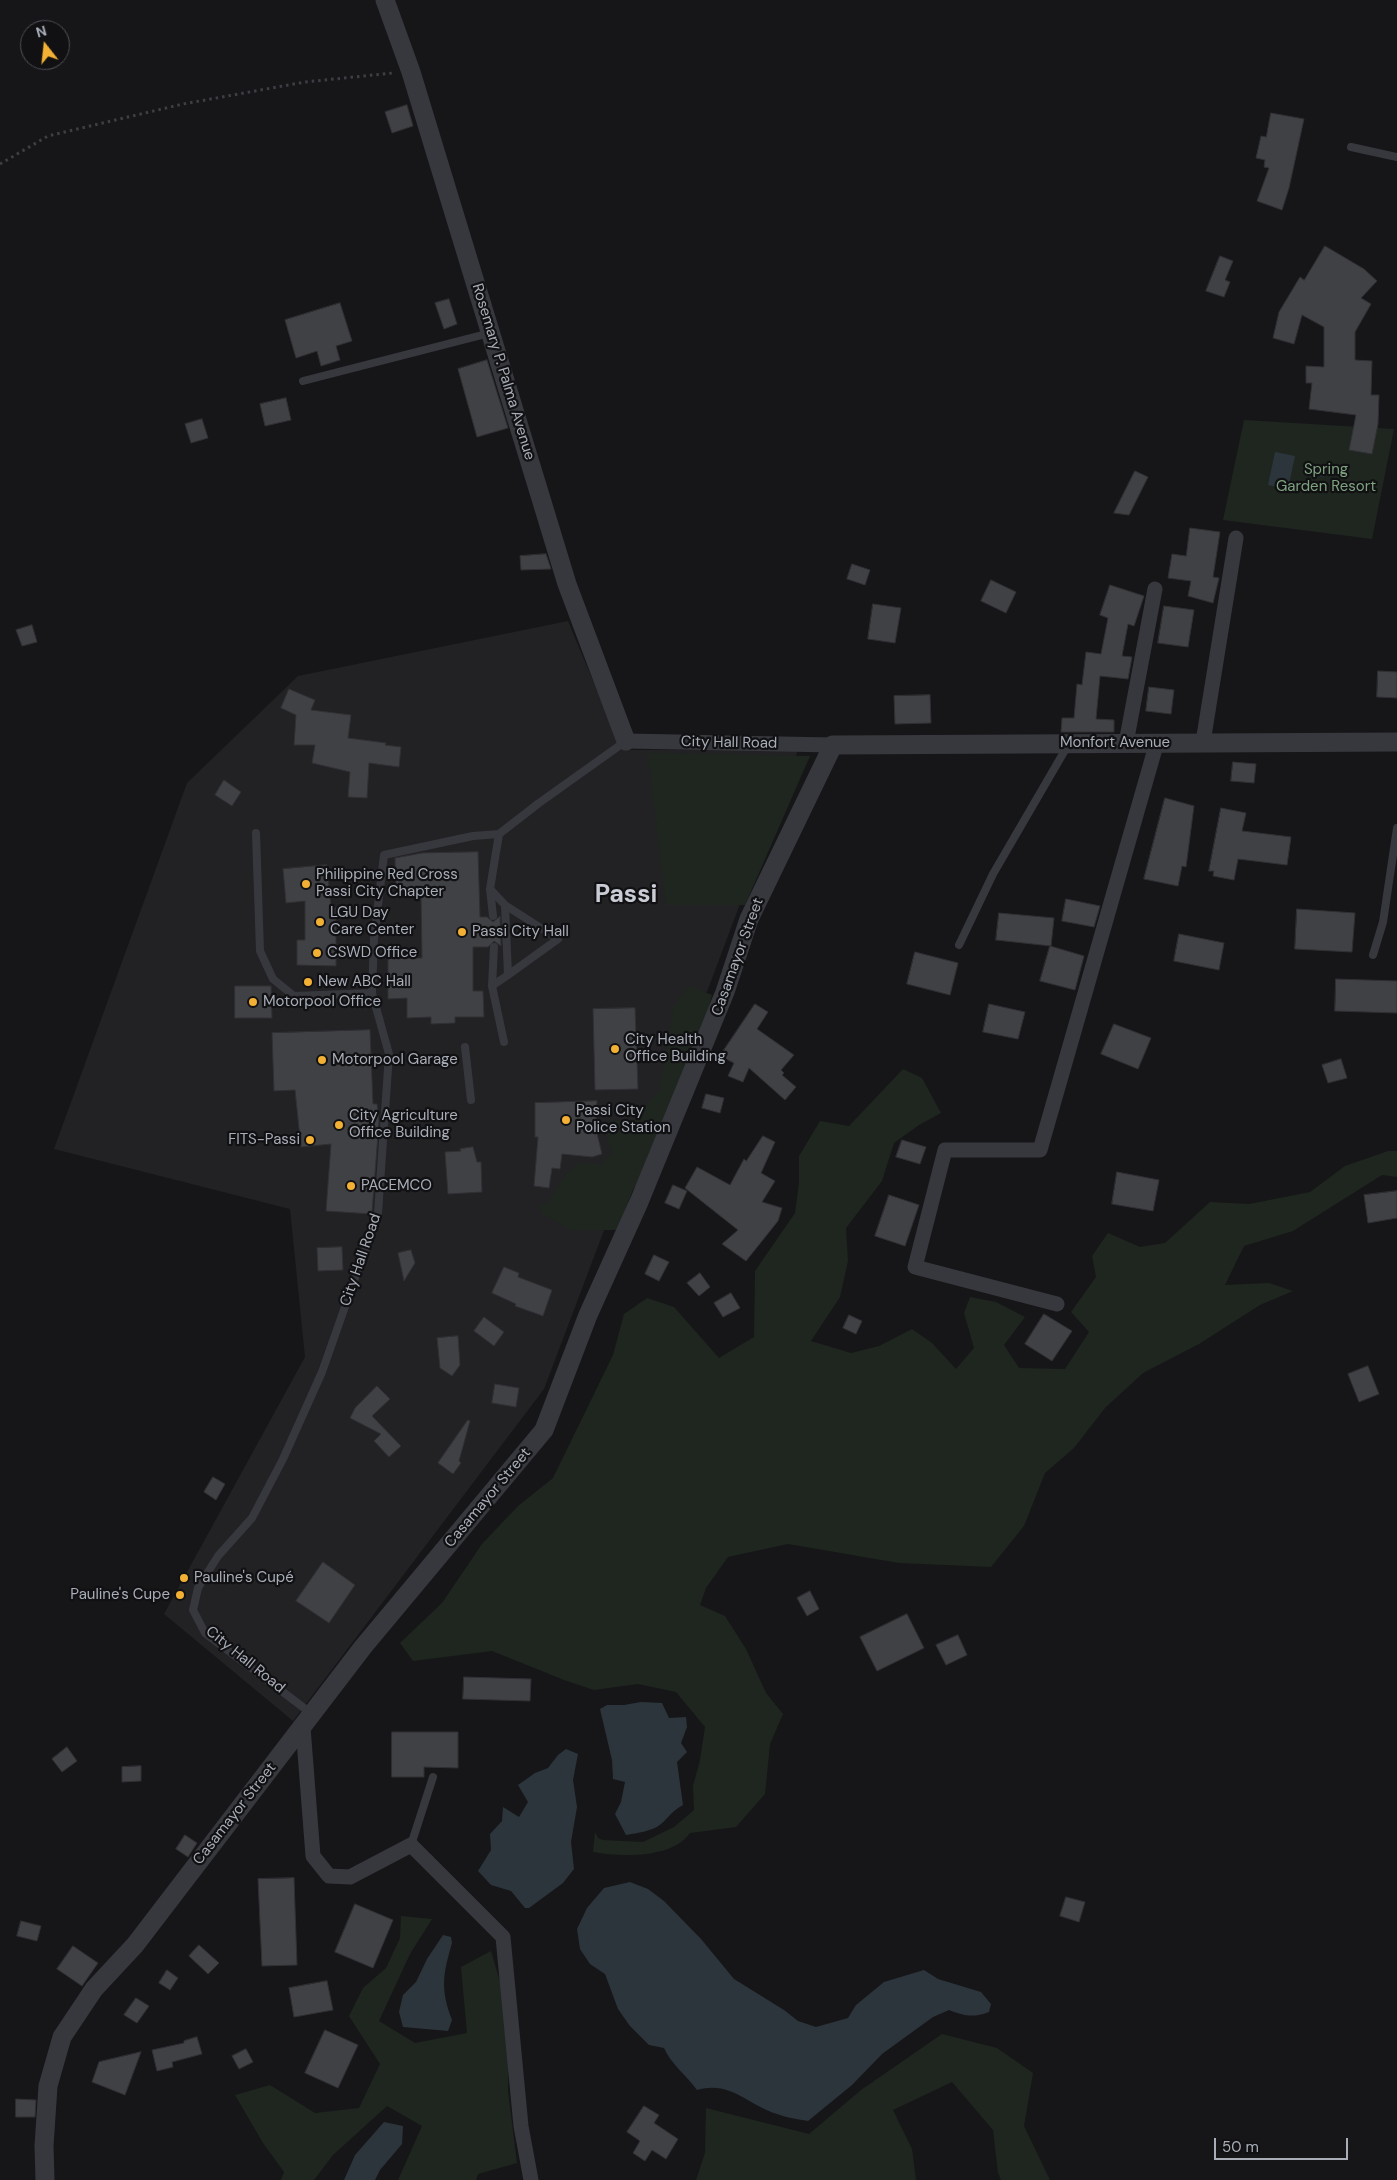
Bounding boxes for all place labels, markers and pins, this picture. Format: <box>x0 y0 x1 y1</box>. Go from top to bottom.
place label: Philippine Red Cross Passi City Chapter <box>316 866 458 901</box>
marker: Philippine Red Cross Passi City Chapter <box>300 878 312 890</box>
place label: LGU Day Care Center <box>330 904 414 939</box>
marker: LGU Day Care Center <box>314 916 326 928</box>
place label: Passi City Hall <box>472 923 569 941</box>
marker: Passi City Hall <box>456 926 468 938</box>
place label: CSWD Office <box>327 944 417 962</box>
marker: CSWD Office <box>311 947 323 959</box>
place label: New ABC Hall <box>318 973 411 991</box>
marker: New ABC Hall <box>302 976 314 988</box>
place label: Motorpool Office <box>263 993 381 1011</box>
marker: Motorpool Office <box>247 996 259 1008</box>
place label: City Health Office Building <box>625 1031 726 1066</box>
marker: City Health Office Building <box>609 1043 621 1055</box>
place label: Motorpool Garage <box>332 1051 458 1069</box>
marker: Motorpool Garage <box>316 1054 328 1066</box>
place label: Passi City Police Station <box>576 1102 671 1137</box>
place label: City Agriculture Office Building <box>349 1107 458 1142</box>
marker: Passi City Police Station <box>560 1114 572 1126</box>
marker: City Agriculture Office Building <box>333 1119 345 1131</box>
place label: FITS-Passi <box>228 1131 300 1149</box>
marker: FITS-Passi <box>304 1134 316 1146</box>
place label: PACEMCO <box>361 1177 432 1195</box>
marker: PACEMCO <box>345 1180 357 1192</box>
place label: Pauline's Cupé <box>194 1569 294 1587</box>
marker: Pauline's Cupé <box>178 1572 190 1584</box>
place label: Pauline's Cupe <box>70 1586 170 1604</box>
marker: Pauline's Cupe <box>174 1589 186 1601</box>

